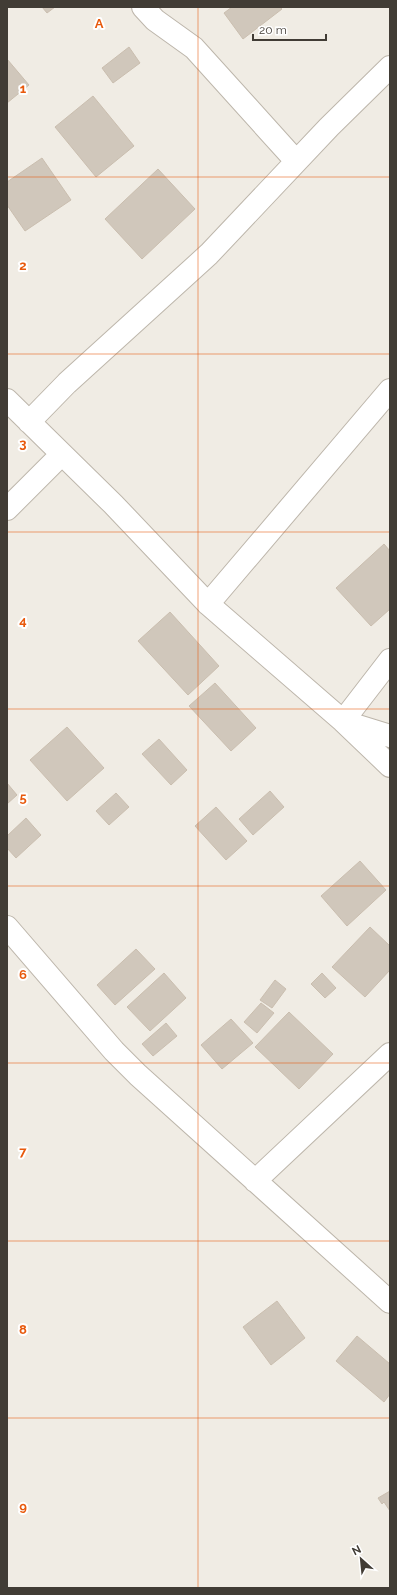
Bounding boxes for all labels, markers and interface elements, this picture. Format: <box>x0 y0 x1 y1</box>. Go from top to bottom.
text: A <box>95 16 104 31</box>
scale bar <box>253 16 326 42</box>
text: 20 m <box>259 23 287 37</box>
text: 1 <box>20 81 27 96</box>
text: 2 <box>19 258 27 273</box>
text: 3 <box>19 436 27 451</box>
text: 4 <box>19 613 27 628</box>
text: 5 <box>19 790 27 805</box>
text: 6 <box>19 967 27 982</box>
text: 7 <box>19 1144 27 1159</box>
text: 8 <box>19 1322 27 1337</box>
text: 9 <box>19 1499 27 1514</box>
north arrow <box>341 1539 381 1579</box>
text: N <box>350 1543 363 1558</box>

